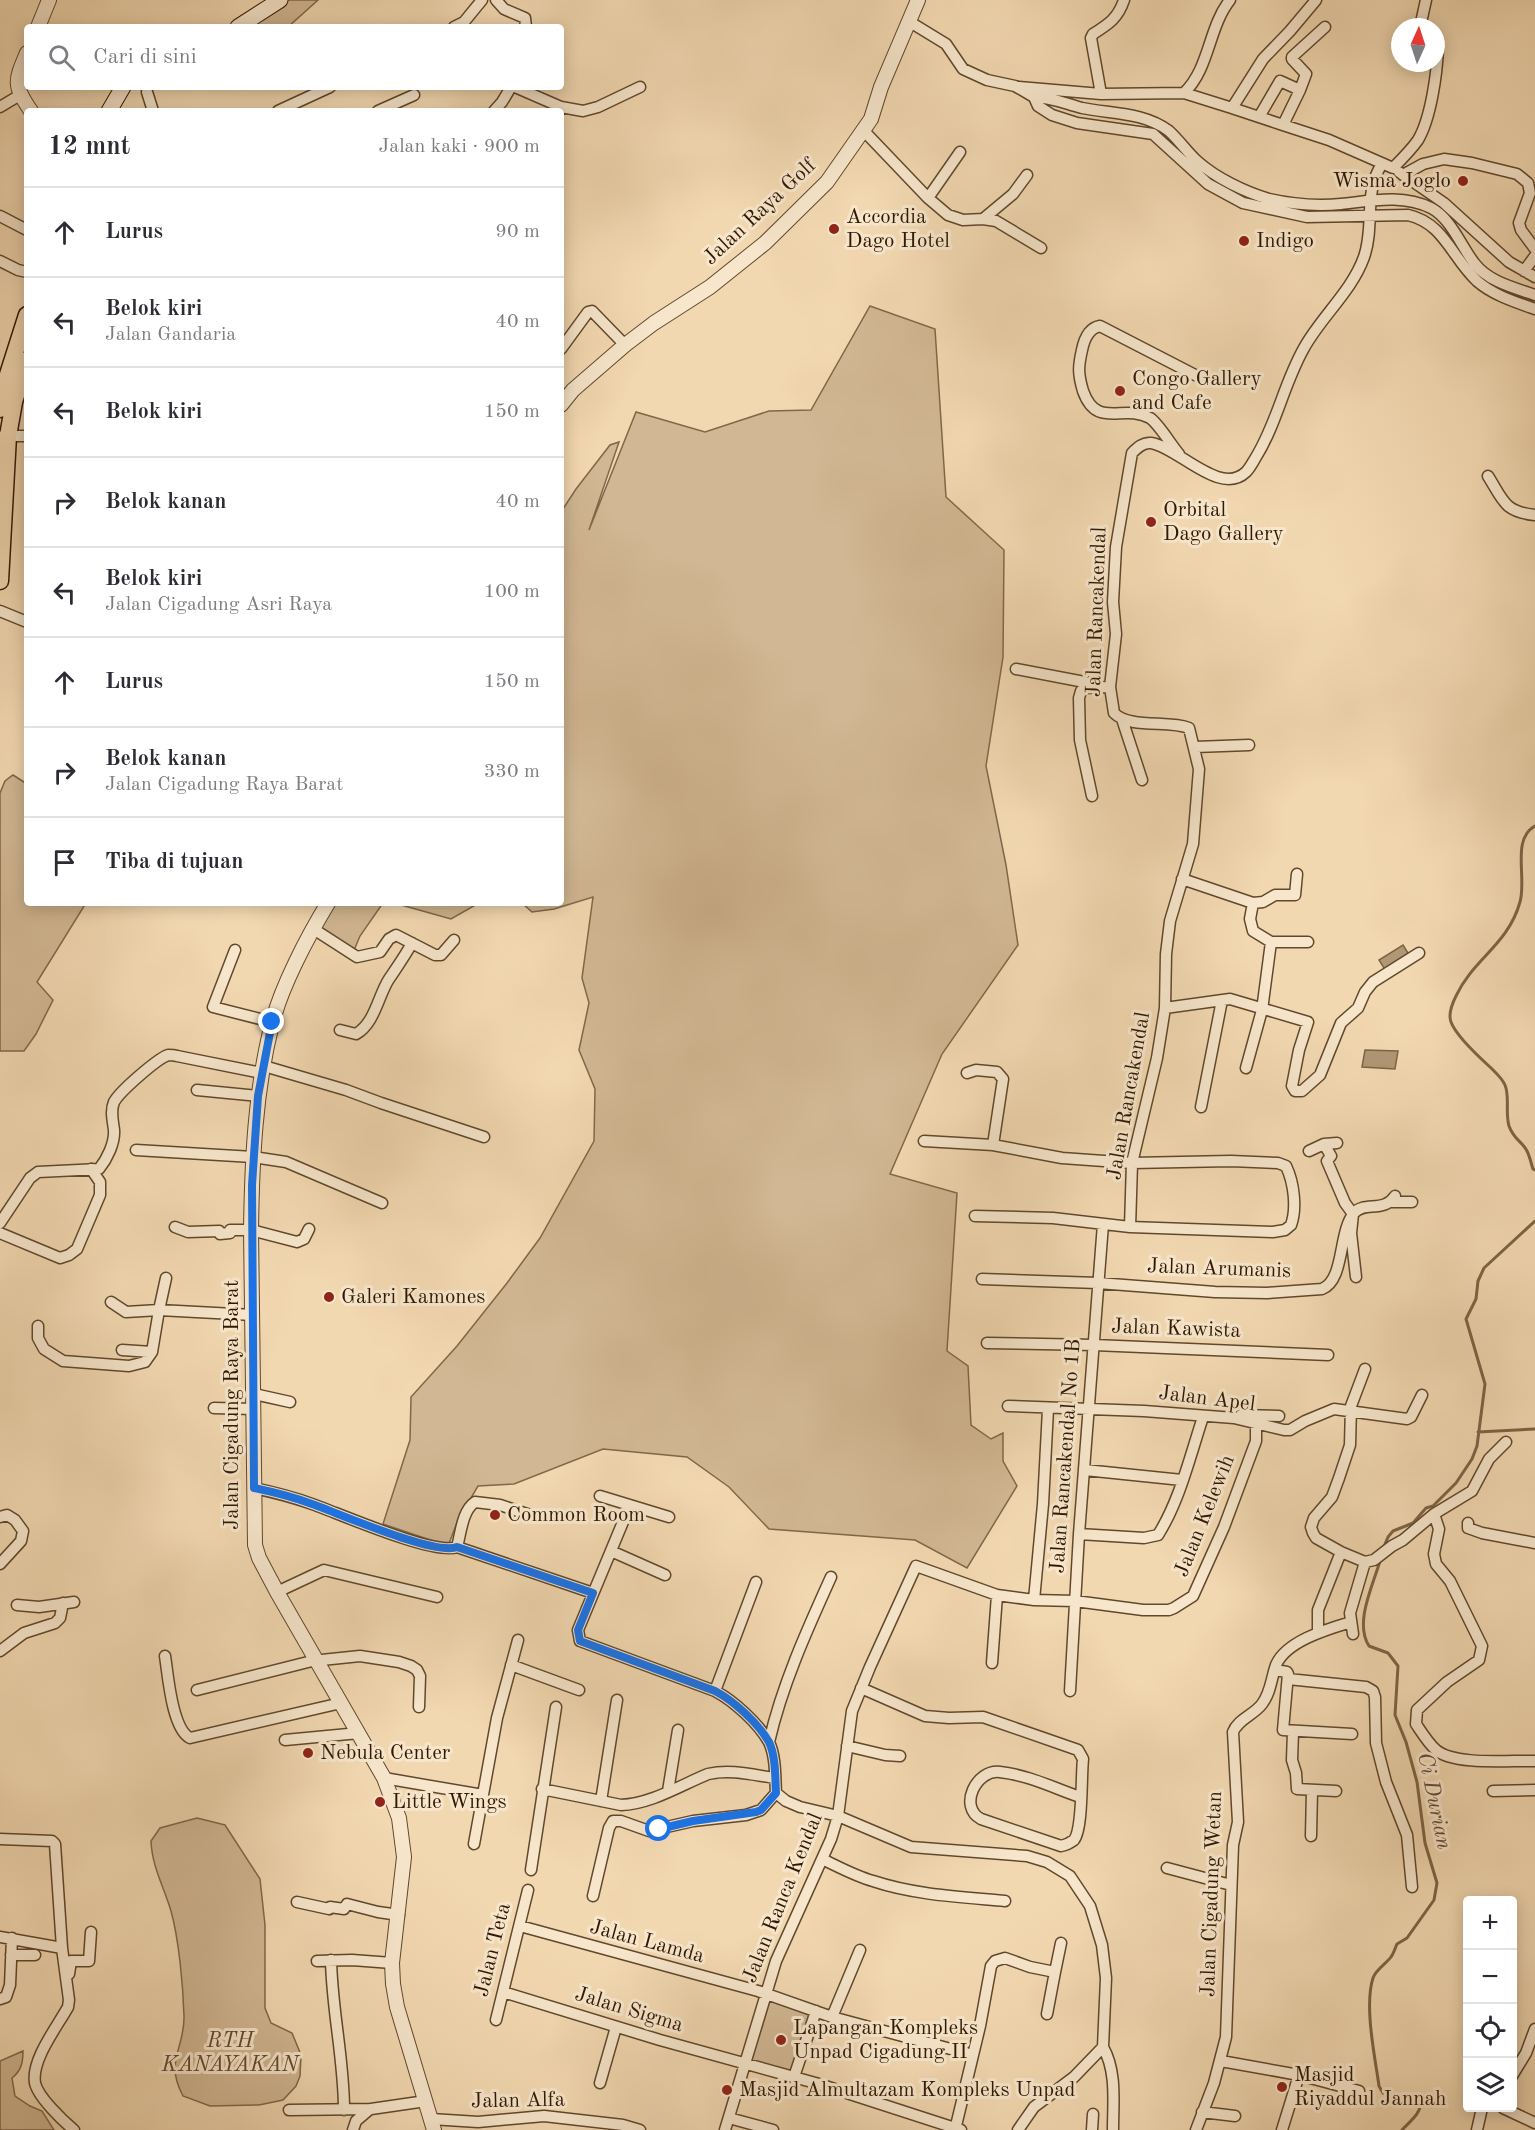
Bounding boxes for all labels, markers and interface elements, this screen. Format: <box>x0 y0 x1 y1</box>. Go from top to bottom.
north arrow <box>1391 18 1445 72</box>
search box <box>24 24 564 90</box>
icon: search <box>45 41 78 74</box>
text: Cari di sini <box>93 46 197 68</box>
text: 12 mnt <box>48 134 130 160</box>
text: Jalan kaki · 900 m <box>378 137 540 157</box>
street label: Jalan Raya Golf <box>700 154 821 269</box>
place label: Wisma Joglo <box>1333 171 1451 192</box>
marker: Wisma Joglo <box>1456 174 1470 188</box>
place label: Accordia Dago Hotel <box>846 207 950 252</box>
icon: ahead <box>48 216 81 249</box>
text: Lurus <box>105 221 163 243</box>
text: 90 m <box>495 222 540 242</box>
marker: Accordia Dago Hotel <box>827 222 841 236</box>
place label: Indigo <box>1256 231 1314 252</box>
marker: Indigo <box>1237 234 1251 248</box>
text: Belok kiri <box>105 298 202 320</box>
icon: left <box>48 306 81 339</box>
text: 40 m <box>495 312 540 332</box>
text: Jalan Gandaria <box>105 325 236 345</box>
place label: Congo Gallery and Cafe <box>1132 369 1262 414</box>
marker: Congo Gallery and Cafe <box>1113 384 1127 398</box>
icon: left <box>48 396 81 429</box>
text: Belok kiri <box>105 401 202 423</box>
text: 150 m <box>484 402 540 422</box>
icon: right <box>48 486 81 519</box>
text: Belok kanan <box>105 491 227 513</box>
text: 40 m <box>495 492 540 512</box>
place label: Orbital Dago Gallery <box>1163 500 1284 545</box>
marker: Orbital Dago Gallery <box>1144 515 1158 529</box>
street label: Jalan Rancakendal <box>1084 526 1110 697</box>
text: Belok kiri <box>105 568 202 590</box>
icon: left <box>48 576 81 609</box>
text: 100 m <box>484 582 540 602</box>
text: Jalan Cigadung Asri Raya <box>105 595 332 615</box>
icon: ahead <box>48 666 81 699</box>
text: Lurus <box>105 671 163 693</box>
text: 150 m <box>484 672 540 692</box>
text: Belok kanan <box>105 748 227 770</box>
icon: right <box>48 756 81 789</box>
text: 330 m <box>484 762 540 782</box>
text: Jalan Cigadung Raya Barat <box>105 775 343 795</box>
icon: arrive <box>48 846 81 879</box>
text: Tiba di tujuan <box>105 851 243 873</box>
route end <box>258 1008 284 1034</box>
street label: Jalan Rancakendal <box>1104 1010 1154 1182</box>
street label: Jalan Arumanis <box>1147 1256 1291 1282</box>
street label: Jalan Cigadung Raya Barat <box>222 1280 243 1530</box>
place label: Galeri Kamones <box>341 1287 485 1308</box>
marker: Galeri Kamones <box>322 1290 336 1304</box>
street label: Jalan Kawista <box>1111 1316 1241 1342</box>
street label: Jalan Rancakendal No 1B <box>1047 1338 1085 1574</box>
street label: Jalan Apel <box>1157 1383 1257 1415</box>
street label: Jalan Kelewih <box>1171 1452 1239 1580</box>
place label: Common Room <box>507 1505 645 1526</box>
marker: Common Room <box>488 1508 502 1522</box>
place label: Nebula Center <box>320 1743 451 1764</box>
marker: Nebula Center <box>301 1746 315 1760</box>
water label: Ci Durian <box>1413 1751 1455 1852</box>
street label: Jalan Cigadung Wetan <box>1198 1791 1226 1997</box>
place label: Little Wings <box>392 1792 507 1813</box>
marker: Little Wings <box>373 1795 387 1809</box>
street label: Jalan Ranca Kendal <box>739 1810 827 1986</box>
route start <box>645 1815 671 1841</box>
map controls <box>1463 1896 1517 2112</box>
button: + <box>1463 1896 1517 1950</box>
street label: Jalan Teta <box>471 1901 515 1999</box>
street label: Jalan Lamda <box>588 1917 706 1967</box>
button: − <box>1463 1950 1517 2004</box>
street label: Jalan Sigma <box>572 1984 686 2036</box>
button: locate <box>1463 2004 1517 2058</box>
place label: Lapangan Kompleks Unpad Cigadung II <box>793 2018 978 2063</box>
park label: RTH KANAYAKAN <box>161 2031 301 2076</box>
marker: Lapangan Kompleks Unpad Cigadung II <box>774 2033 788 2047</box>
button: layers <box>1463 2058 1517 2112</box>
place label: Masjid Riyaddul Jannah <box>1294 2065 1446 2110</box>
place label: Masjid Almultazam Kompleks Unpad <box>739 2080 1076 2101</box>
marker: Masjid Riyaddul Jannah <box>1275 2080 1289 2094</box>
marker: Masjid Almultazam Kompleks Unpad <box>720 2083 734 2097</box>
street label: Jalan Alfa <box>471 2090 565 2112</box>

